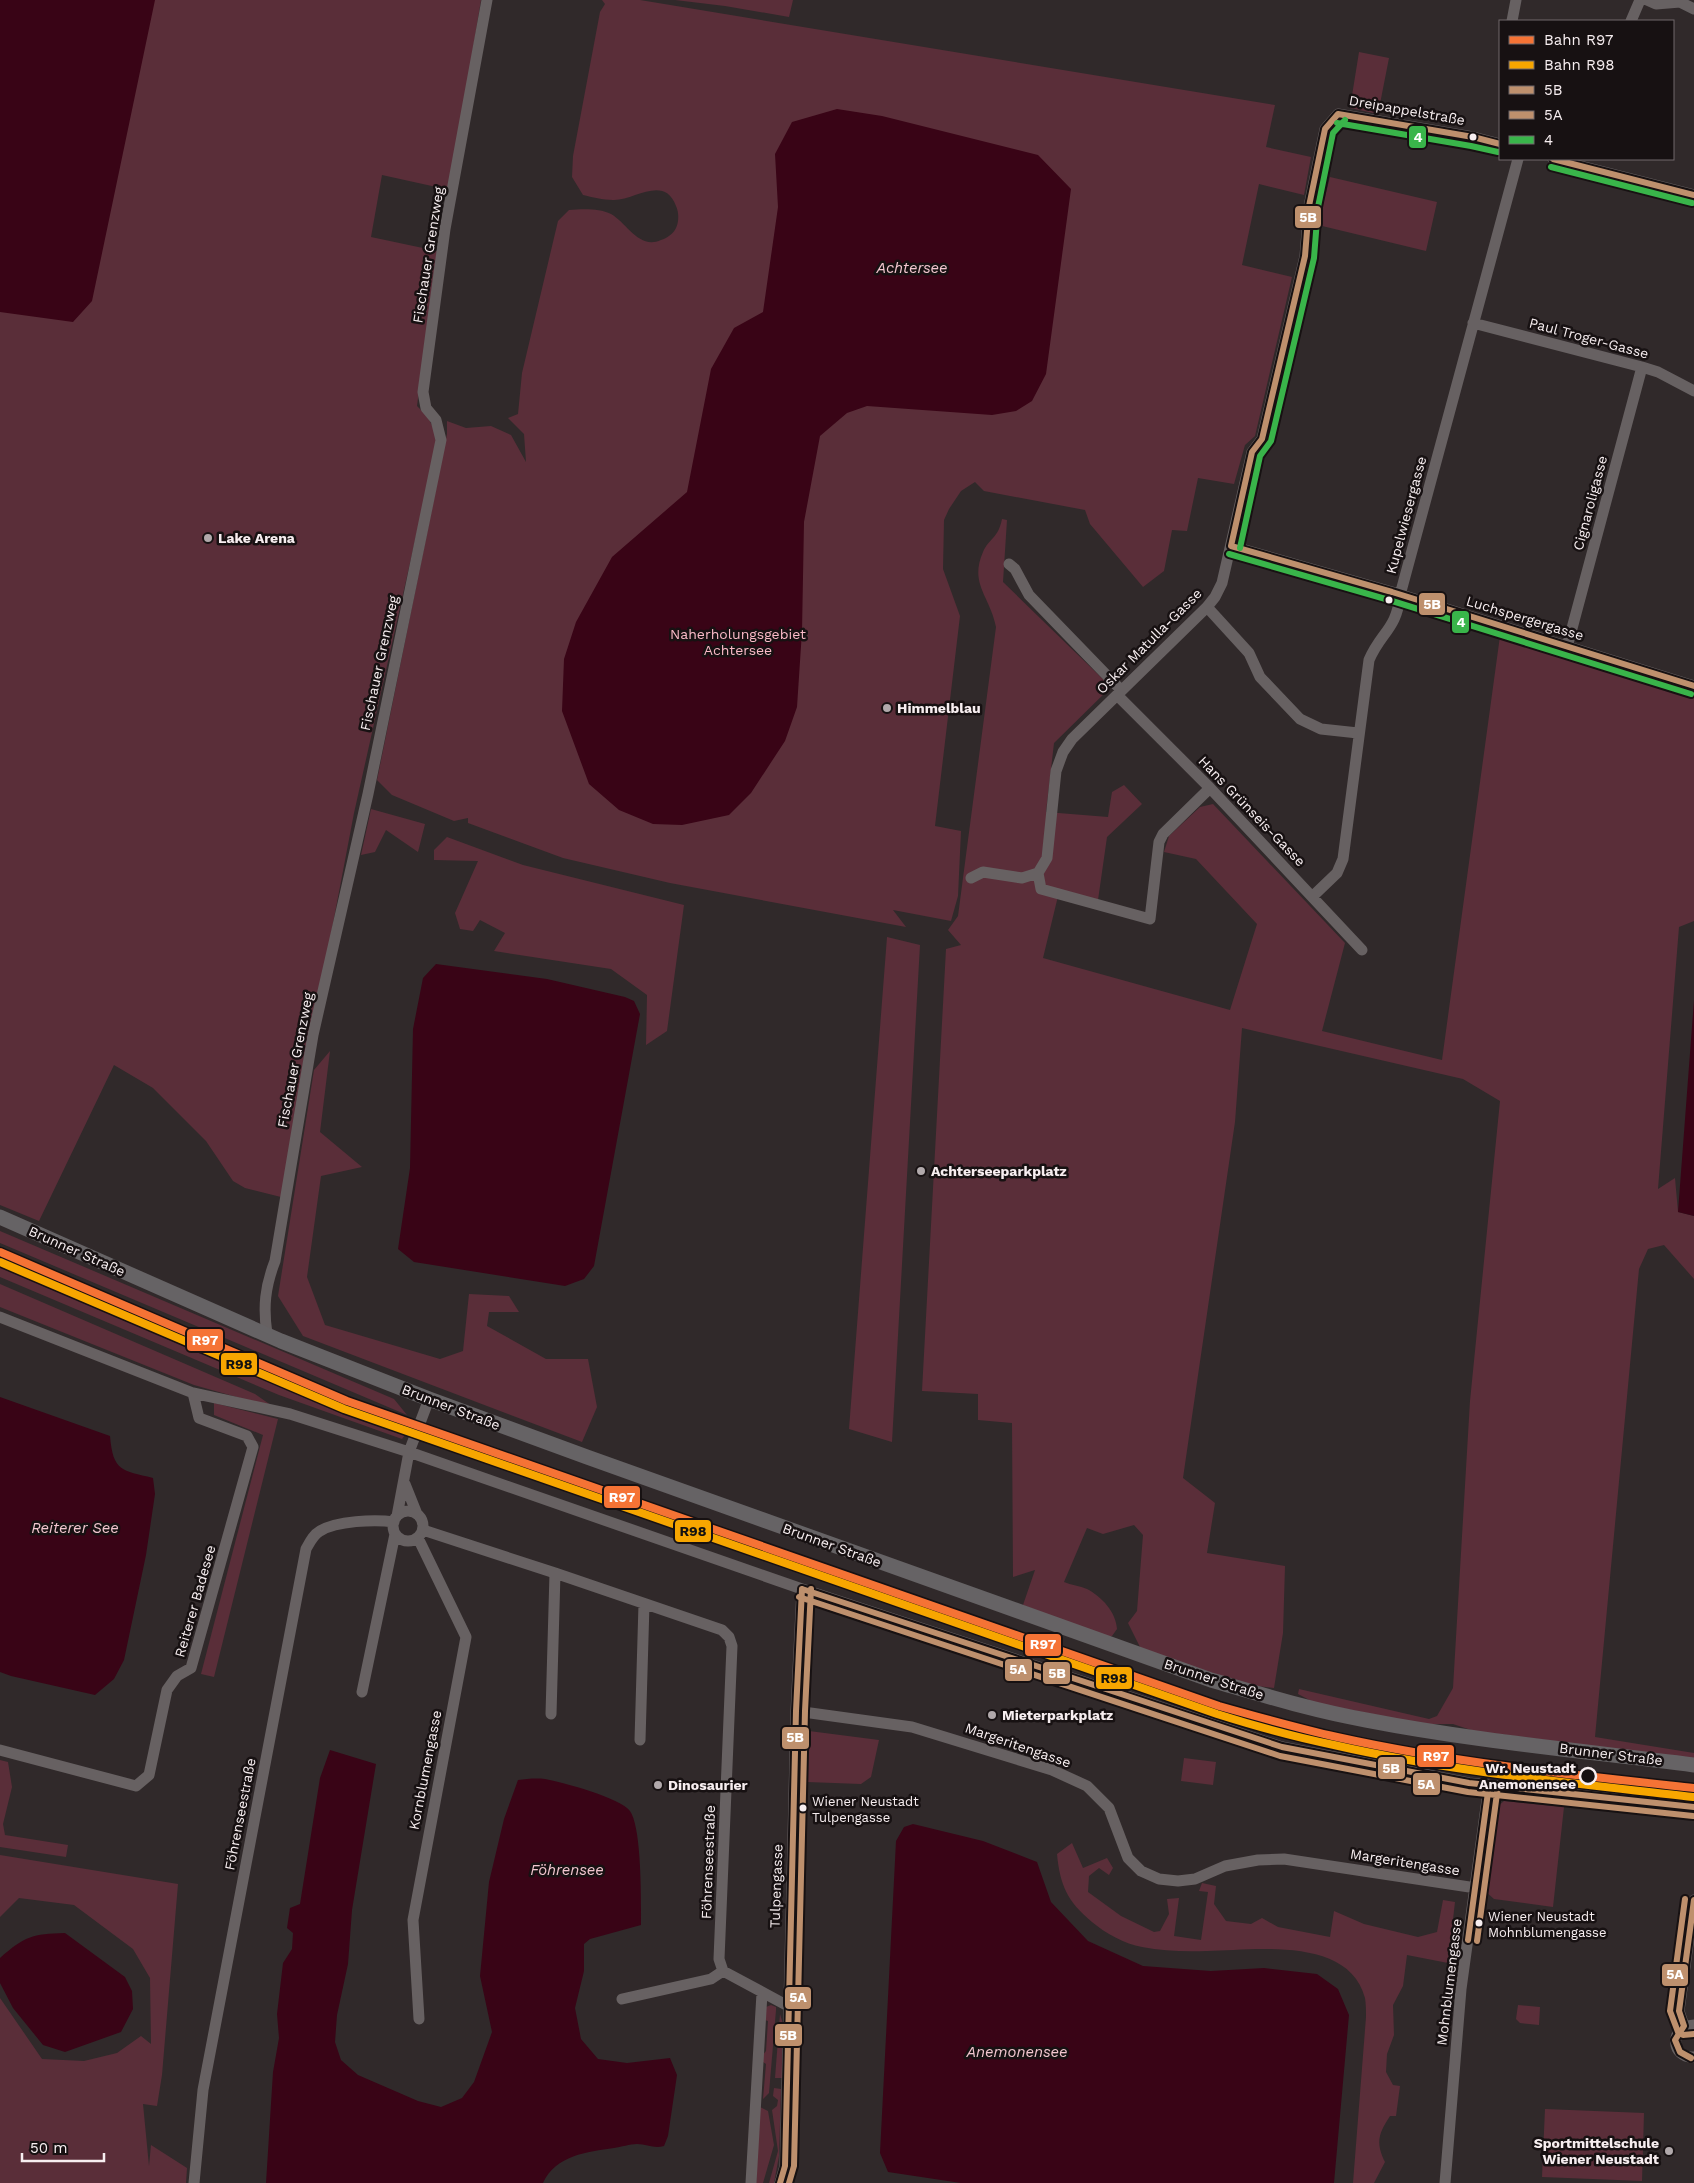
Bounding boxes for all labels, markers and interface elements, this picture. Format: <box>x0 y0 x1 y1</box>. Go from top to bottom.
legend <box>1499 20 1674 160</box>
text: Bahn R97 <box>1544 31 1613 49</box>
text: Bahn R98 <box>1544 56 1614 74</box>
text: 5B <box>1544 81 1563 99</box>
street label: Dreipappelstraße <box>1348 92 1466 128</box>
text: 5A <box>1544 106 1563 124</box>
line badge: 4 <box>1408 125 1427 149</box>
text: 4 <box>1413 129 1423 145</box>
text: 4 <box>1544 131 1553 149</box>
unlabelled marker <box>1468 132 1478 142</box>
street label: Fischauer Grenzweg <box>409 185 447 324</box>
line badge: 5B <box>1294 205 1322 229</box>
text: 5B <box>1299 209 1317 225</box>
water label: Achtersee <box>875 259 948 277</box>
street label: Paul Troger-Gasse <box>1528 314 1650 362</box>
street label: Cignaroligasse <box>1570 454 1610 552</box>
street label: Kupelwiesergasse <box>1383 455 1429 575</box>
place label: Lake Arena <box>218 530 296 546</box>
marker: Lake Arena <box>202 532 214 544</box>
street label: Oskar Matulla-Gasse <box>1093 585 1205 697</box>
line badge: 5B <box>1418 592 1446 616</box>
street label: Fischauer Grenzweg <box>357 593 401 732</box>
street label: Luchspergergasse <box>1464 593 1586 643</box>
unlabelled marker <box>1384 595 1394 605</box>
text: 5B <box>1423 596 1441 612</box>
line badge: 4 <box>1451 610 1470 634</box>
text: 4 <box>1456 614 1466 630</box>
park label: Naherholungsgebiet Achtersee <box>670 626 806 658</box>
place label: Himmelblau <box>897 700 981 716</box>
marker: Himmelblau <box>881 702 893 714</box>
street label: Hans Grünseis-Gasse <box>1195 753 1309 869</box>
street label: Fischauer Grenzweg <box>274 990 316 1129</box>
place label: Achterseeparkplatz <box>931 1163 1067 1179</box>
marker: Achterseeparkplatz <box>915 1165 927 1177</box>
street label: Brunner Straße <box>26 1223 128 1279</box>
line badge: R97 <box>186 1328 224 1352</box>
text: R97 <box>192 1332 219 1348</box>
line badge: R98 <box>220 1352 258 1376</box>
text: R98 <box>225 1356 253 1372</box>
street label: Brunner Straße <box>400 1381 502 1433</box>
line badge: R97 <box>603 1485 641 1509</box>
text: R97 <box>609 1489 636 1505</box>
water label: Reiterer See <box>31 1519 119 1537</box>
line badge: R98 <box>674 1519 712 1543</box>
street label: Brunner Straße <box>780 1520 884 1570</box>
text: R98 <box>679 1523 707 1539</box>
street label: Reiterer Badesee <box>171 1543 219 1659</box>
line badge: R97 <box>1024 1633 1062 1657</box>
text: R97 <box>1030 1636 1057 1652</box>
street label: Brunner Straße <box>1162 1655 1266 1703</box>
line badge: 5A <box>1004 1658 1033 1682</box>
text: 5A <box>1009 1661 1027 1677</box>
line badge: 5B <box>1042 1661 1071 1685</box>
text: 5B <box>1048 1665 1066 1681</box>
line badge: R98 <box>1095 1666 1133 1690</box>
text: R98 <box>1100 1670 1128 1686</box>
place label: Mieterparkplatz <box>1002 1707 1113 1723</box>
street label: Kornblumengasse <box>406 1709 444 1831</box>
marker: Mieterparkplatz <box>986 1709 998 1721</box>
street label: Margeritengasse <box>963 1719 1073 1771</box>
line badge: 5B <box>781 1726 810 1750</box>
text: 5B <box>786 1729 804 1745</box>
street label: Brunner Straße <box>1558 1740 1664 1768</box>
line badge: R97 <box>1416 1744 1455 1768</box>
text: R97 <box>1423 1748 1450 1764</box>
line badge: 5B <box>1377 1756 1406 1780</box>
street label: Föhrenseestraße <box>221 1757 259 1871</box>
text: 5B <box>1382 1760 1400 1776</box>
place label: Wr. Neustadt Anemonensee <box>1479 1760 1576 1792</box>
marker: Wr. Neustadt Anemonensee <box>1579 1767 1597 1785</box>
line badge: 5A <box>1412 1772 1441 1796</box>
text: 5A <box>1417 1776 1435 1792</box>
place label: Dinosaurier <box>668 1777 748 1793</box>
marker: Dinosaurier <box>652 1779 664 1791</box>
place label: Wiener Neustadt Tulpengasse <box>812 1794 919 1825</box>
marker: Wiener Neustadt Tulpengasse <box>798 1803 808 1813</box>
street label: Föhrenseestraße <box>698 1805 718 1919</box>
street label: Tulpengasse <box>767 1844 785 1928</box>
street label: Margeritengasse <box>1349 1845 1461 1879</box>
water label: Föhrensee <box>530 1861 604 1879</box>
place label: Wiener Neustadt Mohnblumengasse <box>1488 1909 1606 1940</box>
street label: Mohnblumengasse <box>1433 1918 1465 2046</box>
marker: Wiener Neustadt Mohnblumengasse <box>1474 1918 1484 1928</box>
line badge: 5A <box>1661 1963 1689 1987</box>
text: 5A <box>1666 1966 1684 1982</box>
line badge: 5A <box>784 1986 812 2010</box>
text: 5A <box>789 1989 807 2005</box>
line badge: 5B <box>774 2023 803 2047</box>
text: 5B <box>779 2027 797 2043</box>
water label: Anemonensee <box>965 2043 1068 2061</box>
scale bar <box>22 2130 105 2162</box>
place label: Sportmittelschule Wiener Neustadt <box>1534 2135 1659 2167</box>
text: 50 m <box>30 2139 67 2157</box>
marker: Sportmittelschule Wiener Neustadt <box>1663 2145 1675 2157</box>

